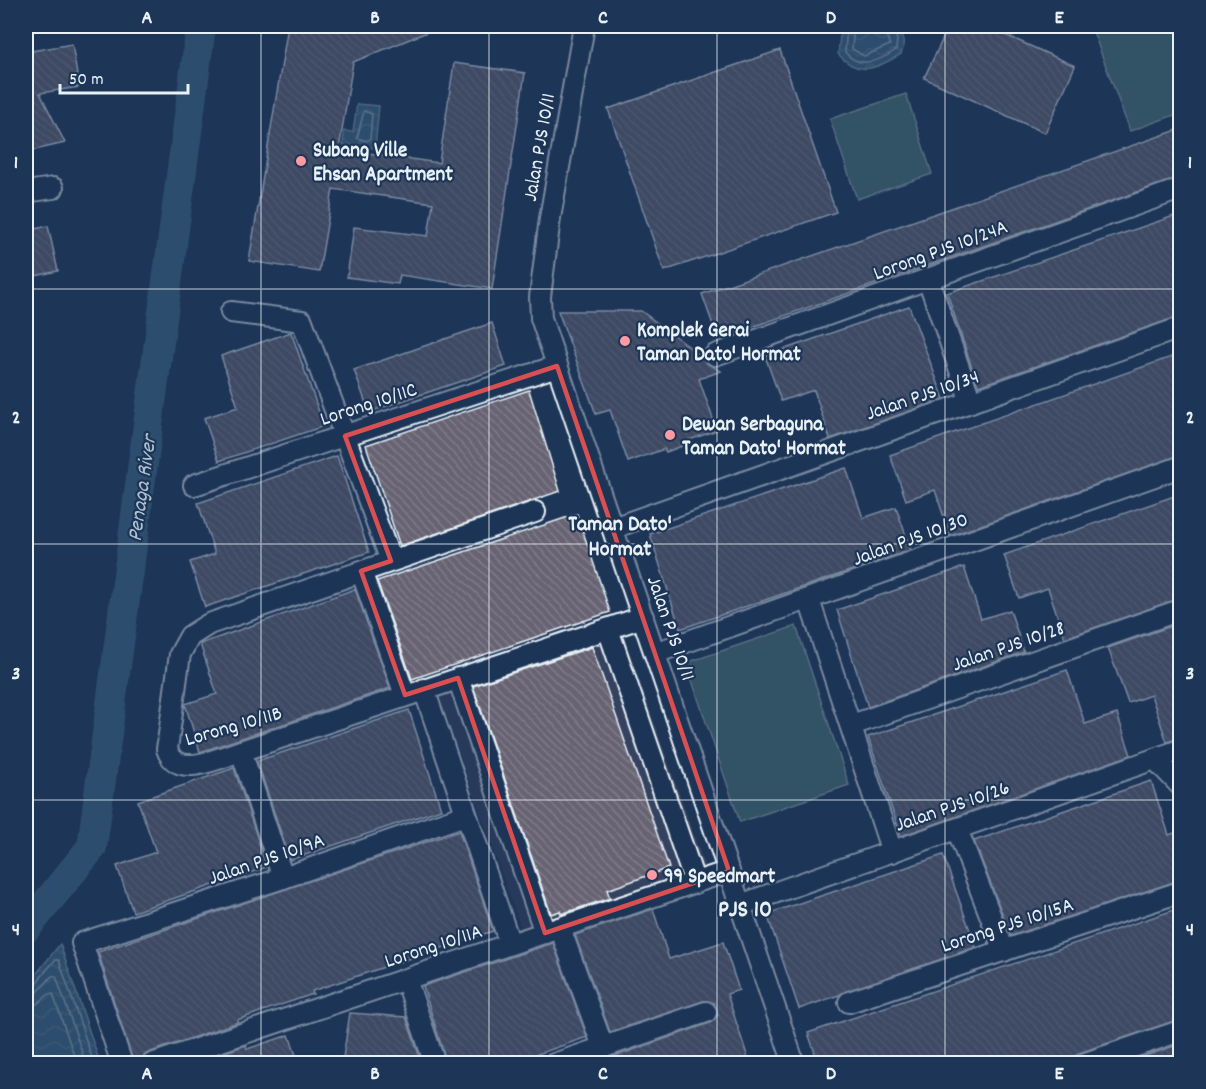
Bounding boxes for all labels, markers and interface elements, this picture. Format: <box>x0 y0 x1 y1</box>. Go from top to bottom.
text: A <box>142 5 153 33</box>
text: B <box>370 5 380 33</box>
text: C <box>598 5 608 33</box>
text: D <box>826 5 837 33</box>
text: E <box>1054 5 1064 33</box>
scale bar <box>60 57 188 95</box>
text: 50 m <box>69 68 104 93</box>
street label: Jalan PJS 10/11 <box>517 91 565 204</box>
place label: Subang Ville Ehsan Apartment <box>313 137 453 191</box>
text: 1 <box>14 150 18 178</box>
text: 1 <box>1188 150 1192 178</box>
marker: Subang Ville Ehsan Apartment <box>294 154 308 168</box>
street label: Lorong PJS 10/24A <box>869 214 1013 290</box>
place label: Komplek Gerai Taman Dato' Hormat <box>637 317 801 371</box>
marker: Komplek Gerai Taman Dato' Hormat <box>618 334 632 348</box>
street label: Jalan PJS 10/34 <box>862 363 984 430</box>
street label: Lorong 10/11C <box>317 376 421 436</box>
text: 2 <box>12 405 20 433</box>
text: 2 <box>1186 405 1194 433</box>
place label: Dewan Serbaguna Taman Dato' Hormat <box>682 411 846 465</box>
marker: Dewan Serbaguna Taman Dato' Hormat <box>663 428 677 442</box>
water label: Penaga River <box>121 431 167 544</box>
street label: Jalan PJS 10/30 <box>849 506 973 576</box>
district label: Taman Dato' Hormat <box>568 510 672 566</box>
street label: Jalan PJS 10/11 <box>637 572 701 686</box>
street label: Jalan PJS 10/28 <box>948 614 1070 681</box>
text: 3 <box>12 661 20 689</box>
text: 3 <box>1186 661 1194 689</box>
street label: Lorong 10/11B <box>182 700 286 756</box>
street label: Jalan PJS 10/26 <box>892 774 1014 841</box>
street label: Jalan PJS 10/9A <box>205 827 329 895</box>
place label: 99 Speedmart <box>664 863 775 893</box>
marker: 99 Speedmart <box>645 868 659 882</box>
street label: Lorong PJS 10/15A <box>938 891 1078 962</box>
district label: PJS 10 <box>718 894 772 928</box>
text: 4 <box>12 917 20 945</box>
text: 4 <box>1186 917 1194 945</box>
street label: Lorong 10/11A <box>381 918 487 978</box>
text: A <box>142 1061 153 1089</box>
text: B <box>370 1061 380 1089</box>
text: C <box>598 1061 608 1089</box>
text: D <box>826 1061 837 1089</box>
text: E <box>1054 1061 1064 1089</box>

